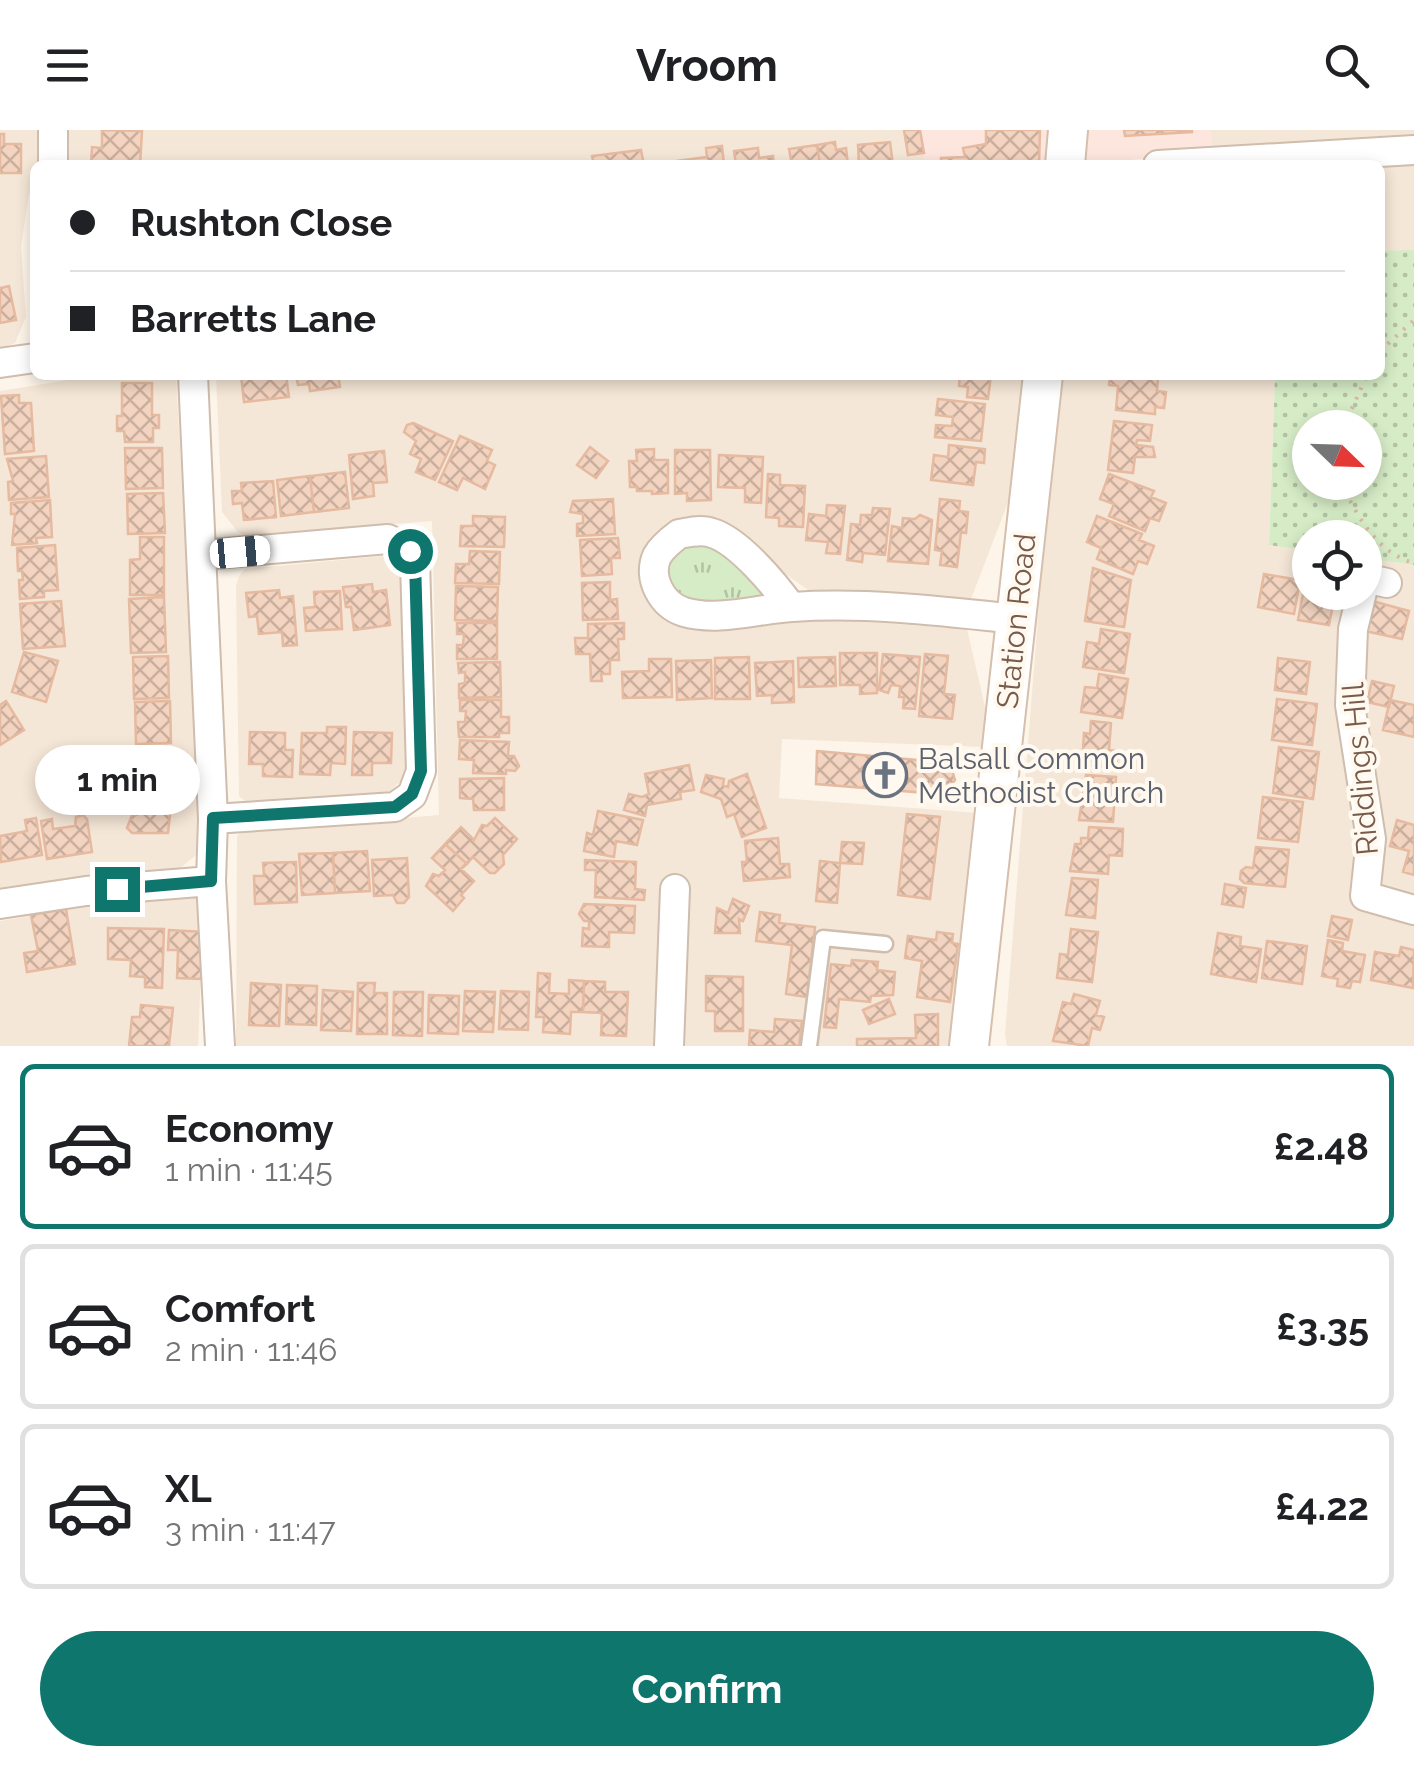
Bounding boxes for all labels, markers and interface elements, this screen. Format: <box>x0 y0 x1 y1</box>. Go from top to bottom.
icon: menu <box>40 38 95 93</box>
icon: search <box>1319 38 1374 93</box>
text: Vroom <box>636 39 778 92</box>
text: Rushton Close <box>130 200 392 245</box>
text: Barretts Lane <box>130 296 376 341</box>
north arrow <box>1292 410 1382 500</box>
map controls <box>1292 410 1382 610</box>
button: locate <box>1292 520 1382 610</box>
route start <box>388 529 433 574</box>
street label: Station Road <box>989 532 1043 710</box>
car <box>209 534 271 570</box>
street label: Riddings Hill <box>1335 680 1385 857</box>
place label: Balsall Common Methodist Church <box>918 741 1164 810</box>
callout: 1 min <box>34 744 200 814</box>
church icon: Balsall Common Methodist Church <box>862 752 908 798</box>
text: 1 min <box>77 761 158 798</box>
route end <box>95 867 140 912</box>
icon: car <box>45 1102 135 1192</box>
text: Economy <box>165 1106 334 1151</box>
text: £2.48 <box>1274 1124 1369 1169</box>
text: 1 min · 11:45 <box>165 1151 333 1188</box>
icon: car <box>45 1282 135 1372</box>
text: Comfort <box>165 1286 315 1331</box>
text: £3.35 <box>1276 1304 1369 1349</box>
text: 2 min · 11:46 <box>165 1331 337 1368</box>
icon: car <box>45 1462 135 1552</box>
text: XL <box>165 1466 212 1511</box>
text: £4.22 <box>1275 1484 1369 1529</box>
text: 3 min · 11:47 <box>165 1511 336 1548</box>
button: Confirm <box>40 1631 1374 1746</box>

